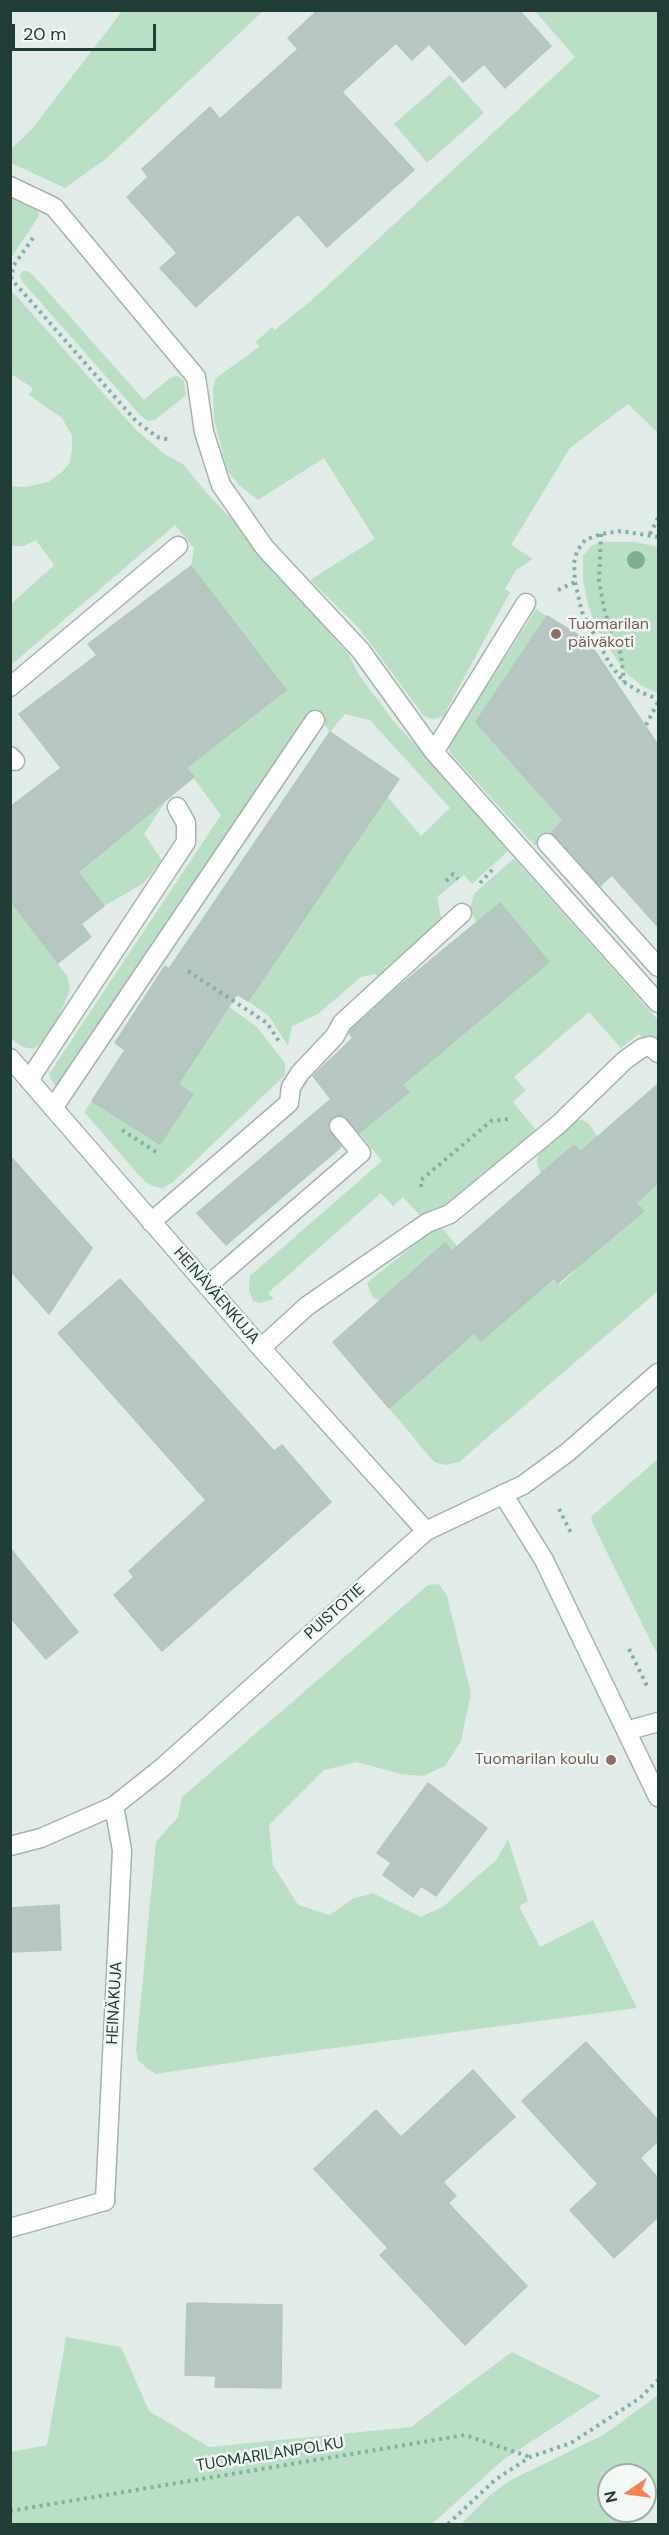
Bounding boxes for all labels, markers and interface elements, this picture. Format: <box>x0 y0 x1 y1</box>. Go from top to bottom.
scale bar <box>15 12 159 50</box>
text: 20 m <box>23 22 66 46</box>
place label: Tuomarilan päiväkoti <box>568 615 649 653</box>
marker: Tuomarilan päiväkoti <box>549 627 563 641</box>
street label: HEINÄVÄENKUJA <box>169 1244 263 1348</box>
street label: PUISTOTIE <box>301 1580 369 1644</box>
place label: Tuomarilan koulu <box>475 1750 599 1770</box>
marker: Tuomarilan koulu <box>604 1753 618 1767</box>
street label: HEINÄKUJA <box>103 1961 127 2045</box>
street label: TUOMARILANPOLKU <box>195 2434 345 2476</box>
north arrow <box>597 2463 657 2523</box>
text: N <box>599 2489 622 2505</box>

